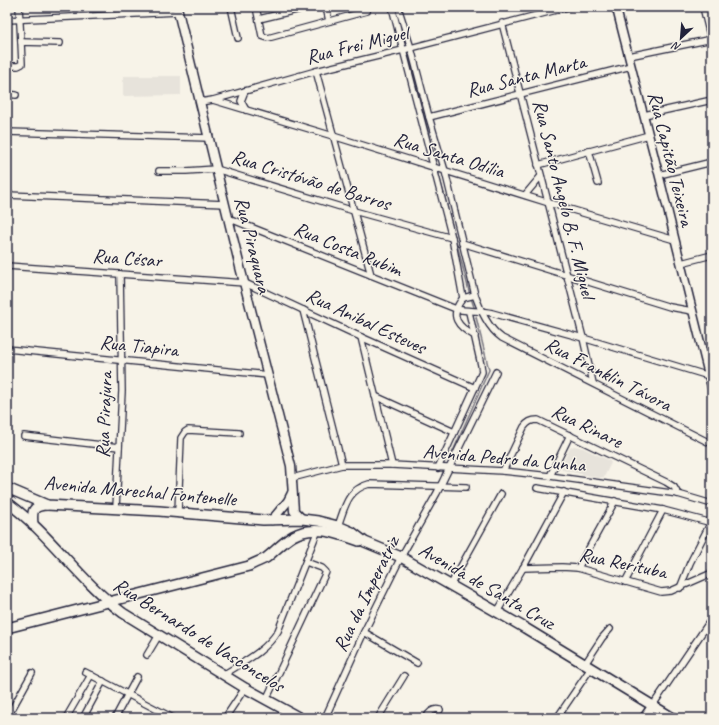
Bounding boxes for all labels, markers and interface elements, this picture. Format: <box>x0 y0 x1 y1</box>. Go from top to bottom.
north arrow <box>661 18 701 58</box>
street label: Rua Frei Miguel <box>303 19 414 70</box>
text: N <box>669 38 683 55</box>
street label: Rua Santa Marta <box>464 49 590 103</box>
street label: Rua Capitão Teixeira <box>642 89 700 230</box>
street label: Rua Santo Angelo B. F. Miguel <box>527 97 602 304</box>
street label: Rua Santa Odília <box>391 126 509 184</box>
street label: Rua Cristóvão de Barros <box>229 144 396 217</box>
street label: Rua Piraquara <box>229 194 277 297</box>
street label: Rua Costa Rubim <box>290 216 408 283</box>
street label: Rua César <box>92 243 164 273</box>
street label: Rua Anibal Esteves <box>302 282 432 361</box>
street label: Rua Tiapira <box>99 329 181 363</box>
street label: Rua Franklin Távora <box>540 331 677 418</box>
street label: Rua Pirajura <box>90 370 118 459</box>
street label: Rua Rinare <box>548 398 628 454</box>
street label: Avenida Pedro da Cunha <box>422 438 588 478</box>
street label: Avenida Marechal Fontenelle <box>43 470 239 512</box>
street label: Rua da Imperatriz <box>327 530 406 656</box>
street label: Avenida de Santa Cruz <box>415 537 561 636</box>
street label: Rua Rerituba <box>577 542 671 585</box>
street label: Rua Bernardo de Vasconcelos <box>109 572 291 699</box>

